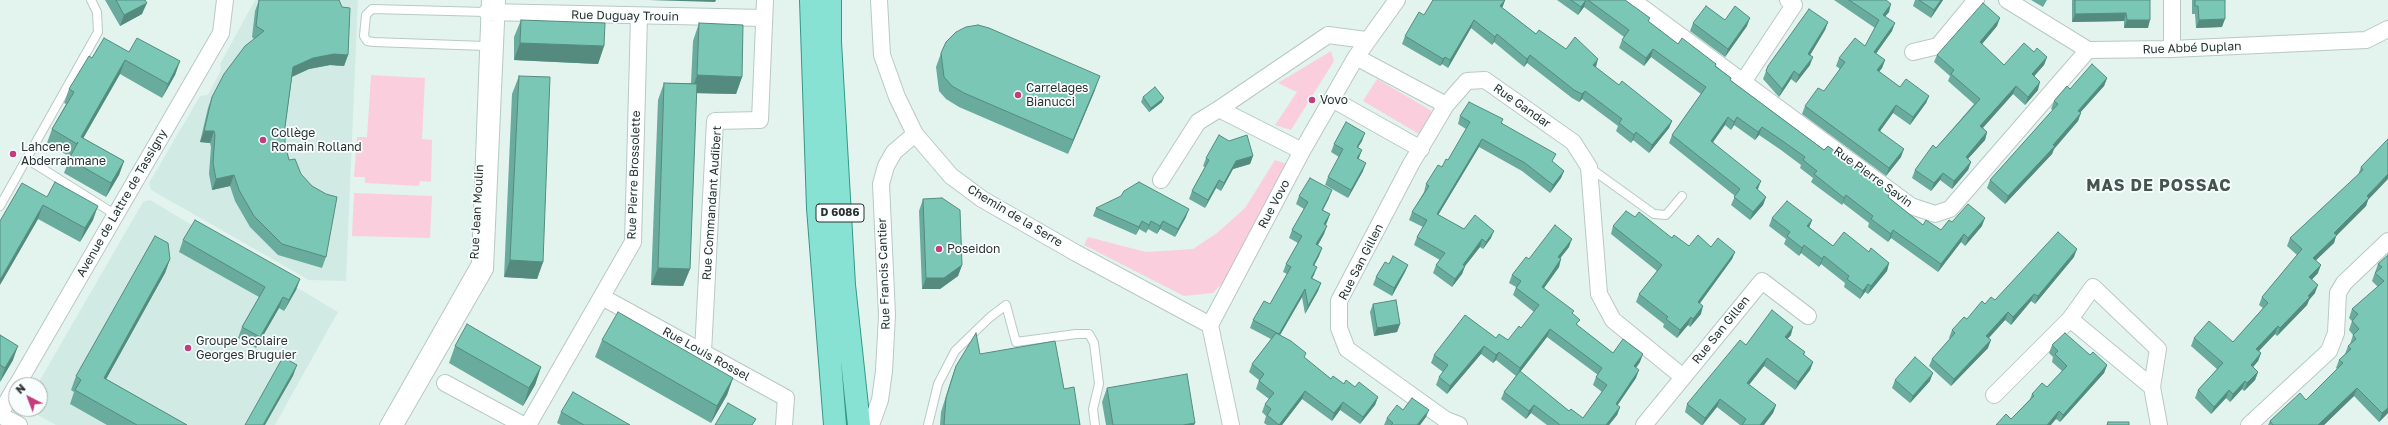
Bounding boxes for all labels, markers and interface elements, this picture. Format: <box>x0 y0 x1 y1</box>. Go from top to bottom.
street label: Rue Duguay Trouin <box>571 8 679 24</box>
street label: Rue Abbé Duplan <box>2142 39 2242 57</box>
place label: Carrelages Bianucci <box>1026 81 1088 109</box>
street label: Rue Gandar <box>1491 81 1553 131</box>
marker: Carrelages Bianucci <box>1013 90 1023 100</box>
place label: Vovo <box>1320 93 1348 107</box>
marker: Vovo <box>1307 95 1317 105</box>
street label: Rue Pierre Brossolette <box>625 110 643 240</box>
street label: Rue Commandant Audibert <box>699 125 725 281</box>
place label: Collège Romain Rolland <box>271 126 362 154</box>
street label: Avenue de Lattre de Tassigny <box>74 127 170 279</box>
marker: Collège Romain Rolland <box>258 135 268 145</box>
place label: Lahcene Abderrahmane <box>21 140 106 168</box>
street label: Rue Pierre Savin <box>1831 144 1915 210</box>
marker: Lahcene Abderrahmane <box>8 149 18 159</box>
street label: Rue Jean Moulin <box>467 164 487 260</box>
district label: MAS DE POSSAC <box>2086 176 2232 196</box>
street label: Rue Vovo <box>1255 177 1293 231</box>
street label: Chemin de la Serre <box>965 182 1065 250</box>
road number: D 6086 <box>816 204 864 222</box>
street label: Rue Francis Cantier <box>875 218 893 330</box>
street label: Rue San Gillen <box>1336 222 1386 302</box>
place label: Poseidon <box>947 242 1000 256</box>
marker: Poseidon <box>934 244 944 254</box>
street label: Rue San Gillen <box>1689 293 1753 367</box>
street label: Rue Louis Rossel <box>660 324 752 384</box>
place label: Groupe Scolaire Georges Bruguier <box>196 334 296 362</box>
marker: Groupe Scolaire Georges Bruguier <box>183 343 193 353</box>
north arrow <box>8 377 48 417</box>
text: N <box>13 381 28 396</box>

